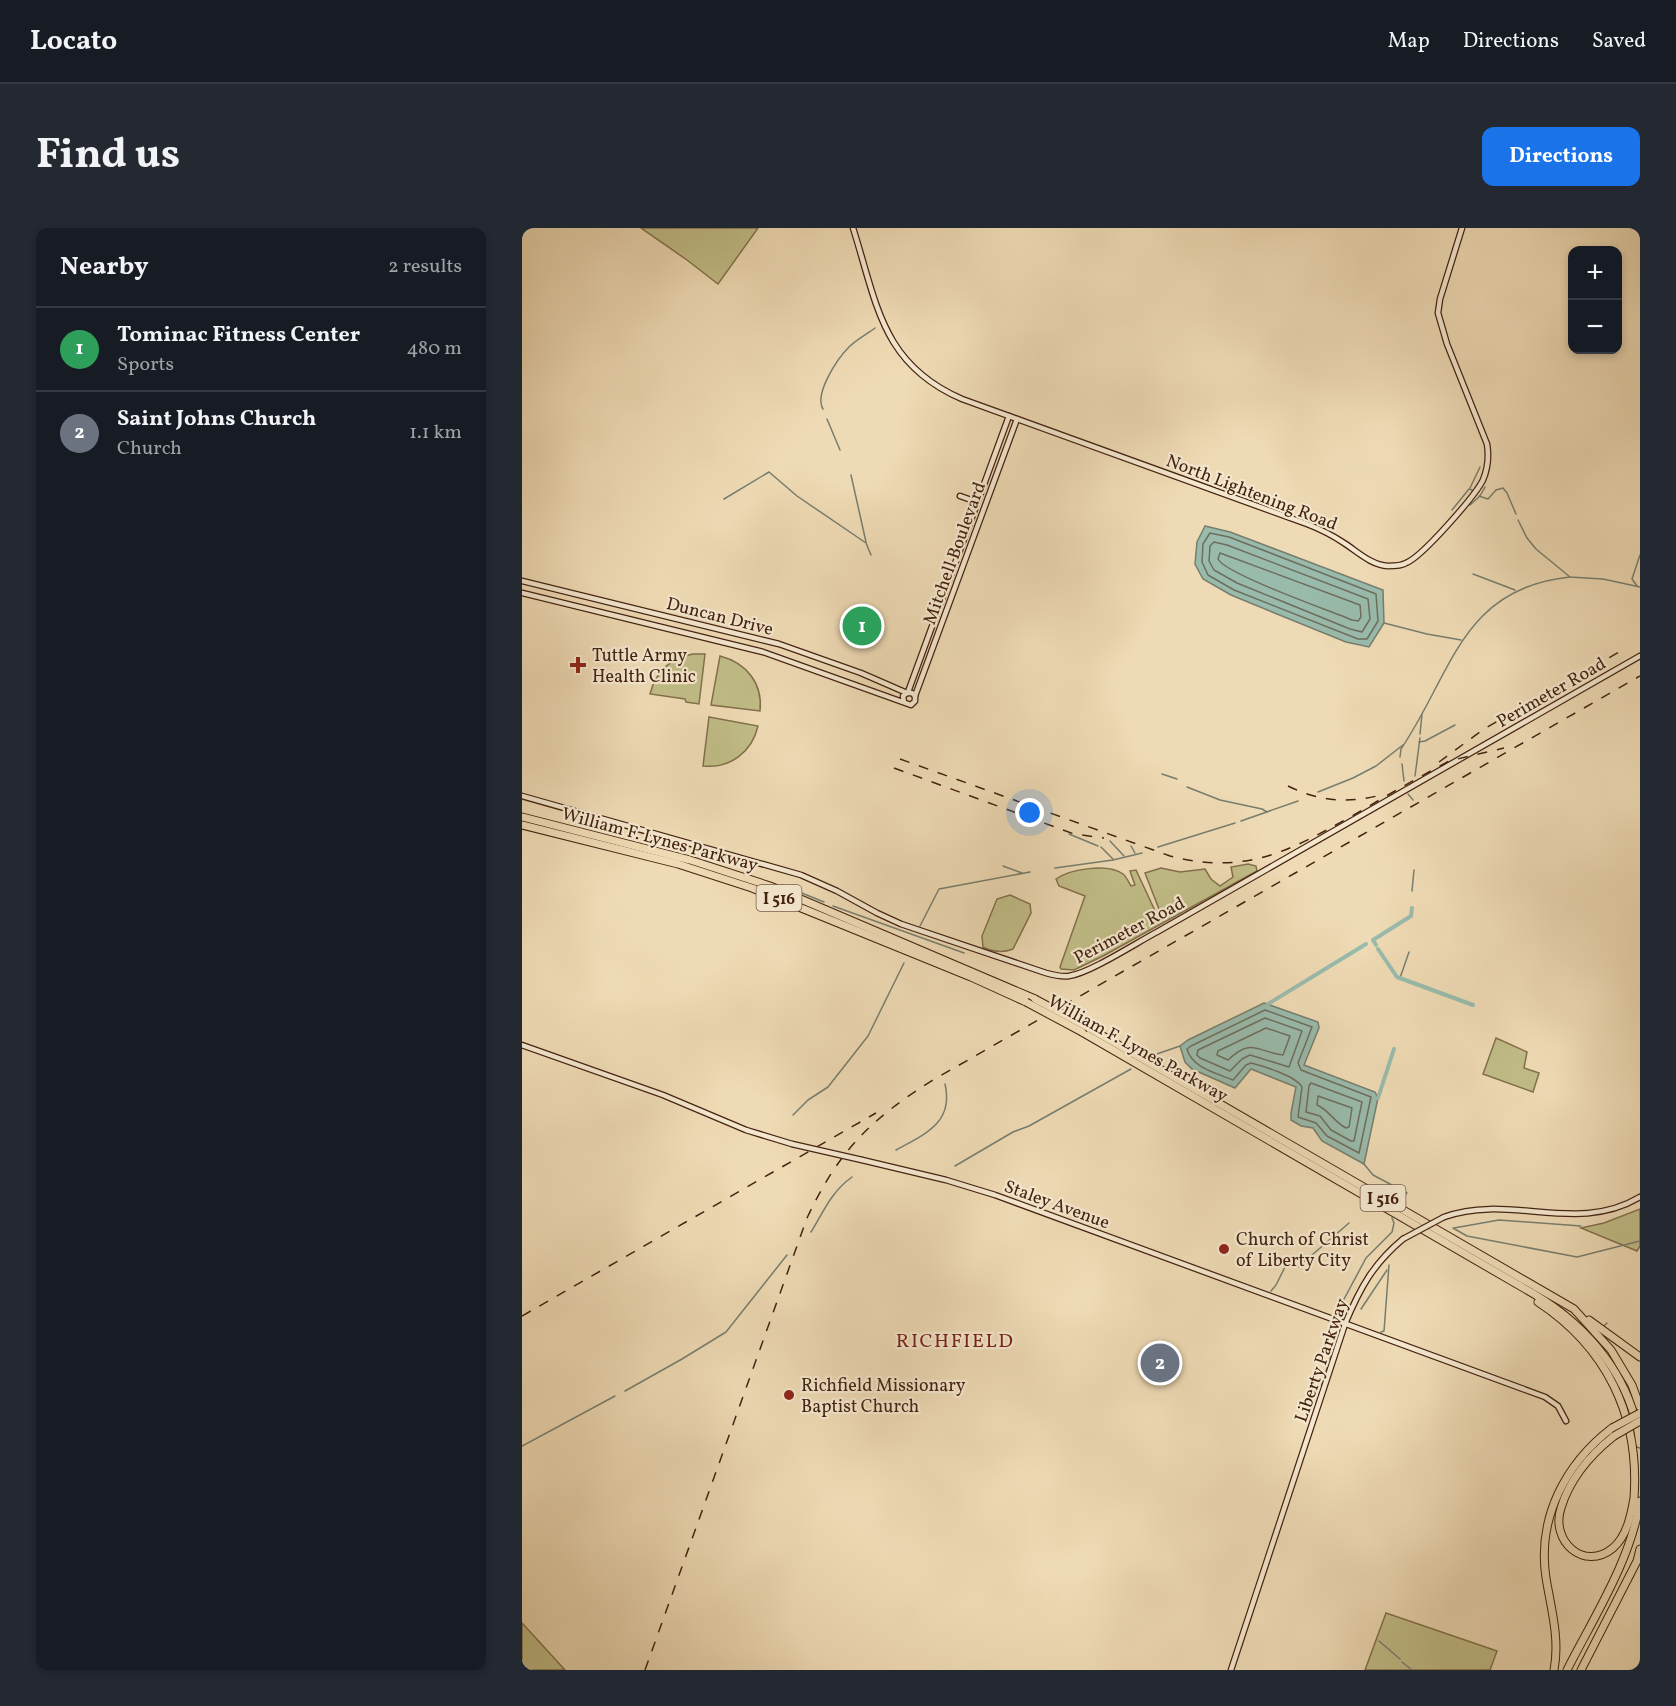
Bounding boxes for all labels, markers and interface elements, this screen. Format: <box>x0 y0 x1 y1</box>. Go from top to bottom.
text: Locato <box>30 22 117 61</box>
text: Map <box>1388 27 1430 56</box>
text: Directions <box>1463 27 1559 56</box>
text: Saved <box>1592 27 1646 56</box>
text: Find us <box>36 127 180 186</box>
button: Directions <box>1482 127 1640 186</box>
map controls <box>1568 246 1622 354</box>
button: + <box>1568 246 1622 300</box>
text: Nearby <box>60 249 149 285</box>
text: 2 results <box>388 253 462 281</box>
button: − <box>1568 300 1622 354</box>
text: Tominac Fitness Center <box>117 320 360 351</box>
text: 1 <box>75 335 84 363</box>
text: 480 m <box>407 335 462 363</box>
text: Sports <box>117 351 174 379</box>
text: Saint Johns Church <box>117 404 316 435</box>
text: 2 <box>74 419 85 447</box>
text: 1.1 km <box>409 419 462 447</box>
text: Church <box>117 435 182 463</box>
street label: North Lightening Road <box>1162 449 1341 538</box>
street label: Mitchell Boulevard <box>918 479 993 628</box>
street label: Duncan Drive <box>664 592 776 643</box>
pin: 1 <box>842 604 882 648</box>
place label: Tuttle Army Health Clinic <box>592 644 696 690</box>
street label: Perimeter Road <box>1492 652 1611 735</box>
marker: Tuttle Army Health Clinic <box>569 656 587 674</box>
your location <box>1015 798 1044 827</box>
street label: William F. Lynes Parkway <box>559 802 761 879</box>
road number: I 516 <box>756 885 802 911</box>
street label: Perimeter Road <box>1070 892 1190 971</box>
street label: William F. Lynes Parkway <box>1043 989 1232 1109</box>
street label: Staley Avenue <box>1000 1175 1113 1236</box>
road number: I 516 <box>1360 1185 1406 1211</box>
place label: Church of Christ of Liberty City <box>1236 1228 1369 1274</box>
marker: Church of Christ of Liberty City <box>1217 1242 1231 1256</box>
street label: Liberty Parkway <box>1290 1295 1355 1426</box>
district label: RICHFIELD <box>896 1328 1014 1356</box>
pin: 2 <box>1140 1340 1180 1386</box>
place label: Richfield Missionary Baptist Church <box>801 1374 966 1420</box>
marker: Richfield Missionary Baptist Church <box>782 1388 796 1402</box>

